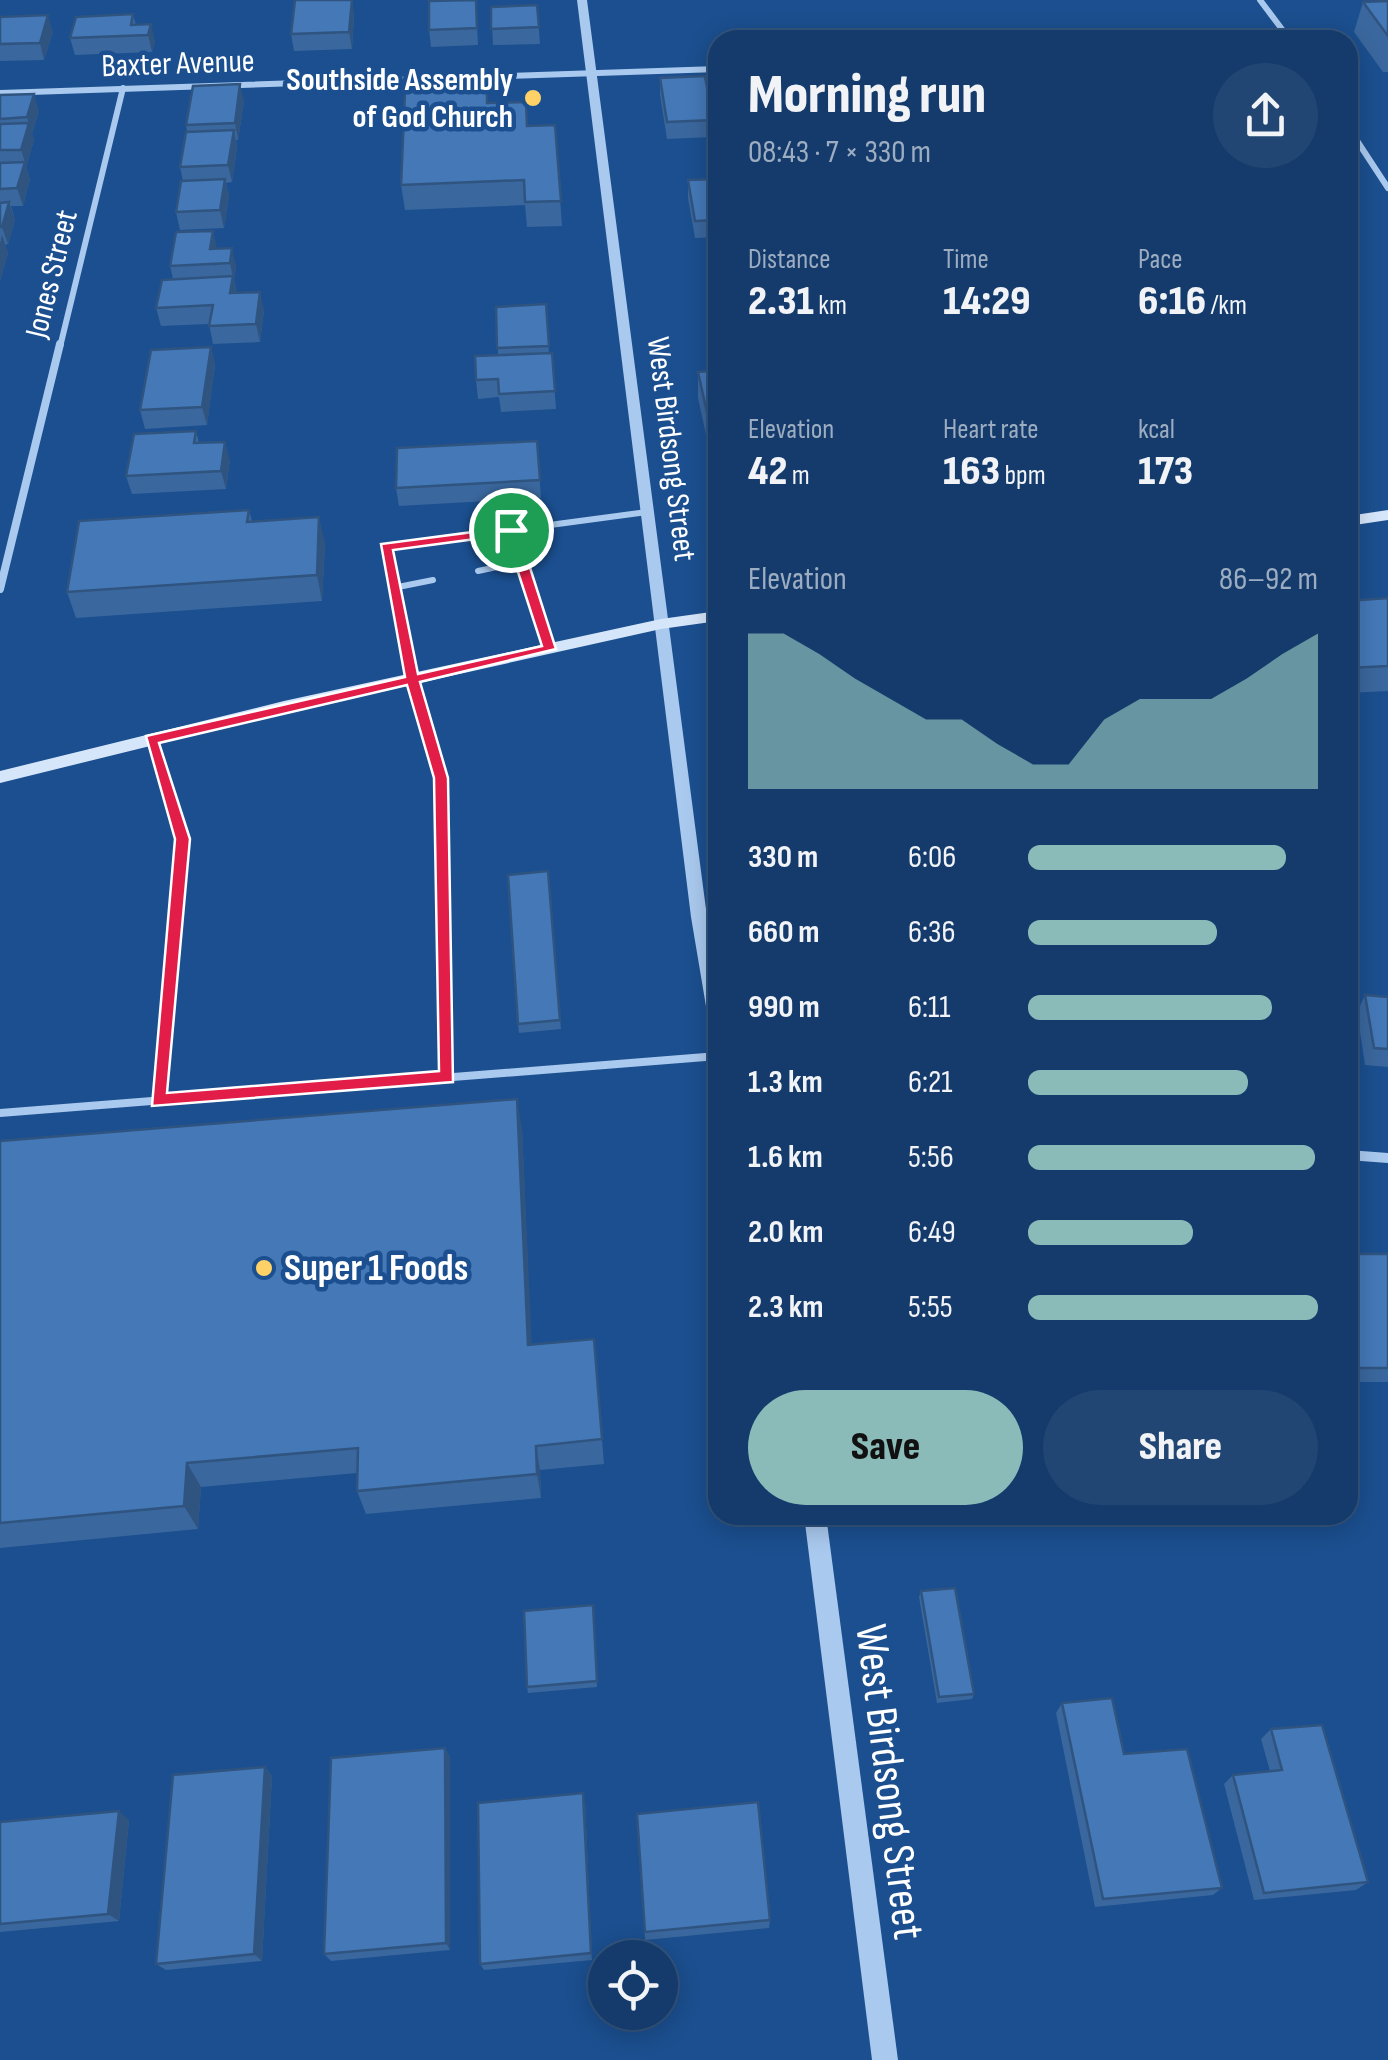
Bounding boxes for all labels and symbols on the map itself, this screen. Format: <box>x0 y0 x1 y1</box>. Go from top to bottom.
street label: Baxter Avenue <box>101 42 255 86</box>
place label: Southside Assembly of God Church <box>286 61 513 137</box>
marker: Southside Assembly of God Church <box>522 87 544 109</box>
street label: Jones Street <box>17 206 87 343</box>
street label: West Birdsong Street <box>638 335 704 563</box>
pin <box>469 488 554 573</box>
place label: Super 1 Foods <box>284 1246 468 1291</box>
marker: Super 1 Foods <box>253 1257 275 1279</box>
street label: West Birdsong Street <box>842 1621 936 1943</box>

